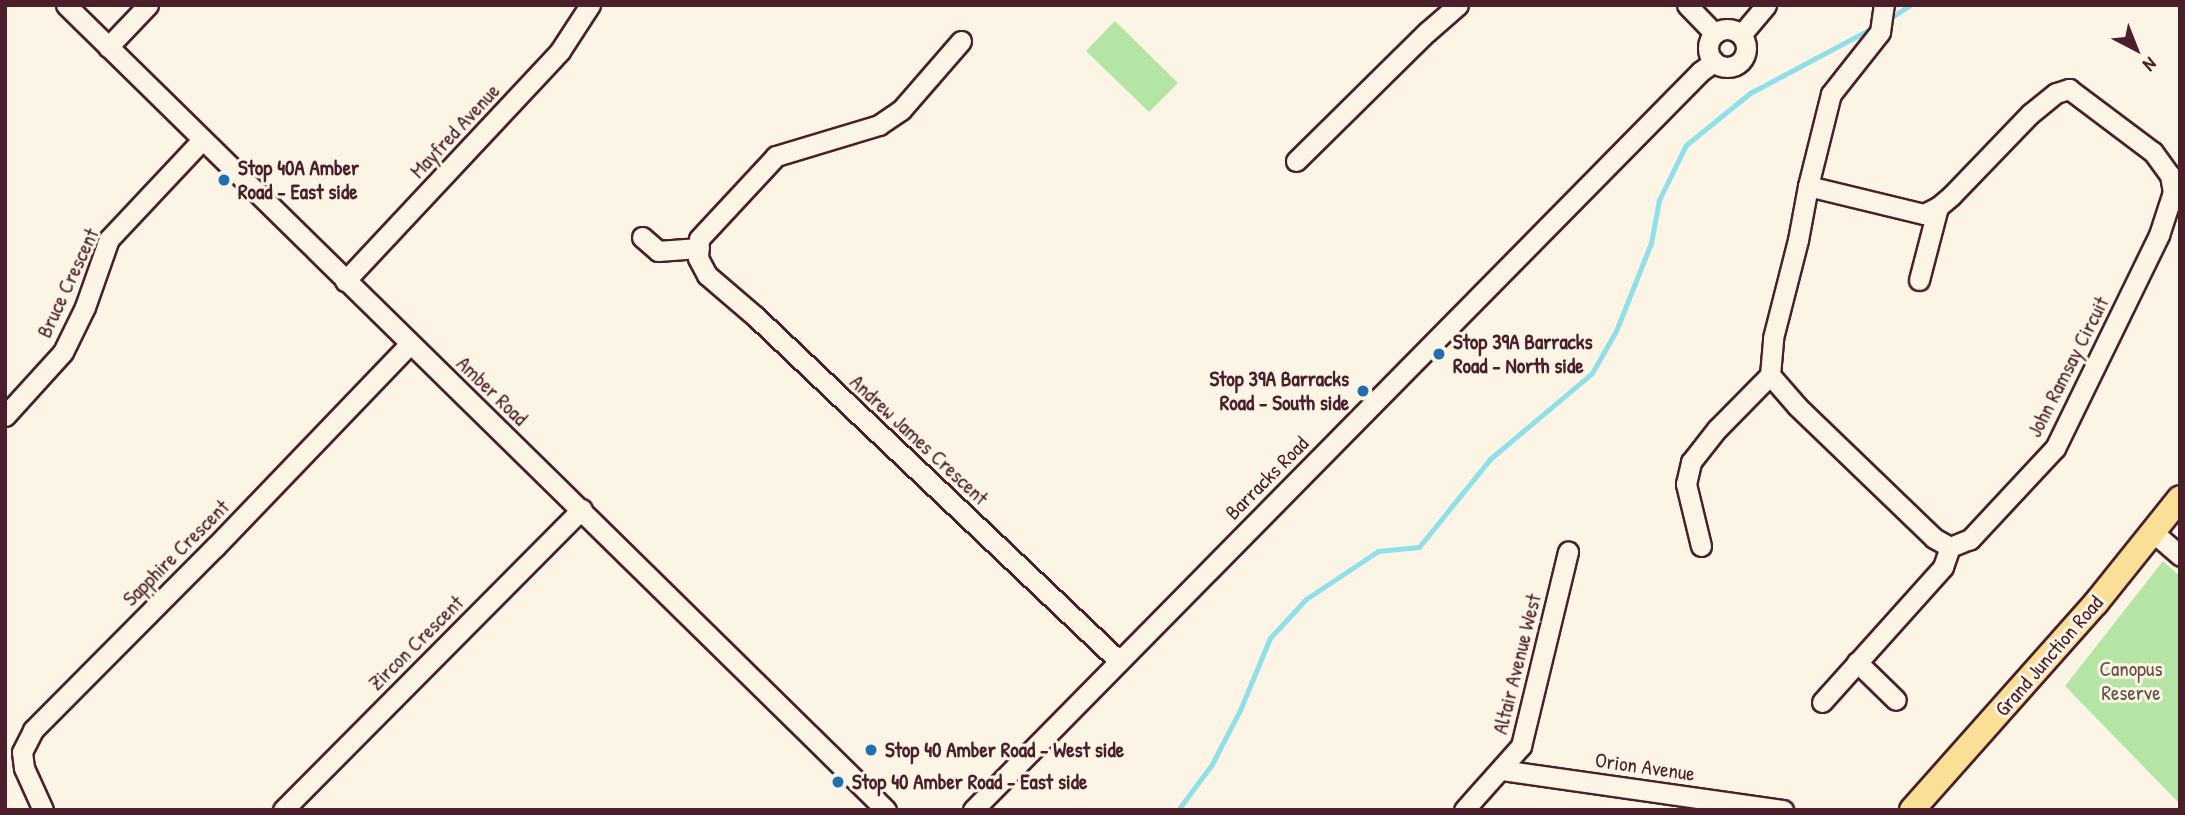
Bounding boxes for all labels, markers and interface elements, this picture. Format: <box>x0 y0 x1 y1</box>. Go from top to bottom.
north arrow <box>2101 14 2171 84</box>
text: N <box>2138 52 2163 78</box>
street label: Mayfred Avenue <box>405 79 505 183</box>
place label: Stop 40A Amber Road - East side <box>238 155 359 205</box>
marker: Stop 40A Amber Road - East side <box>216 172 232 188</box>
street label: Bruce Crescent <box>32 224 104 342</box>
street label: John Ramsay Circuit <box>2022 293 2114 441</box>
place label: Stop 39A Barracks Road - North side <box>1453 329 1593 379</box>
marker: Stop 39A Barracks Road - North side <box>1431 346 1447 362</box>
street label: Amber Road <box>451 351 533 431</box>
place label: Stop 39A Barracks Road - South side <box>1209 366 1349 416</box>
street label: Andrew James Crescent <box>845 369 993 511</box>
marker: Stop 39A Barracks Road - South side <box>1355 383 1371 399</box>
street label: Barracks Road <box>1220 431 1314 525</box>
street label: Sapphire Crescent <box>118 495 234 611</box>
street label: Zircon Crescent <box>363 590 469 696</box>
street label: Grand Junction Road <box>1990 590 2108 722</box>
street label: Altair Avenue West <box>1487 591 1547 737</box>
park label: Canopus Reserve <box>2099 656 2163 706</box>
place label: Stop 40 Amber Road - West side <box>885 737 1124 763</box>
marker: Stop 40 Amber Road - West side <box>863 742 879 758</box>
street label: Orion Avenue <box>1593 748 1697 786</box>
place label: Stop 40 Amber Road - East side <box>852 769 1087 795</box>
marker: Stop 40 Amber Road - East side <box>830 774 846 790</box>

